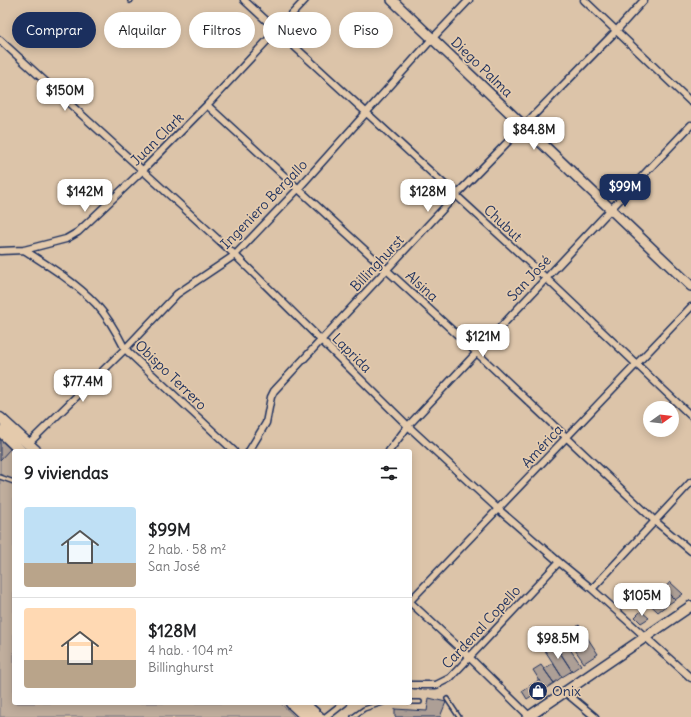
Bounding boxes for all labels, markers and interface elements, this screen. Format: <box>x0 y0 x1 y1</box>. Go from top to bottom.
chip: Comprar <box>12 12 96 48</box>
chip: Alquilar <box>104 12 181 48</box>
chip: Filtros <box>189 12 255 48</box>
chip: Nuevo <box>263 12 331 48</box>
chip: Piso <box>339 12 393 48</box>
street label: Diego Palma <box>447 33 517 101</box>
pin: $150M <box>37 78 93 112</box>
text: $150M <box>46 82 84 99</box>
street label: Juan Clark <box>127 109 187 169</box>
pin: $84.8M <box>501 117 567 151</box>
text: $84.8M <box>513 121 555 138</box>
street label: Ingeniero Bergallo <box>217 155 311 252</box>
pin: $99M <box>601 174 649 208</box>
text: $99M <box>609 178 641 195</box>
pin: $142M <box>57 179 113 213</box>
pin: $128M <box>400 179 456 213</box>
text: $142M <box>66 183 104 200</box>
text: $128M <box>409 183 447 200</box>
street label: Chubut <box>480 201 526 245</box>
street label: Billinghurst <box>346 231 408 295</box>
street label: San José <box>503 251 555 305</box>
street label: Alsina <box>402 267 442 305</box>
pin: $121M <box>455 324 511 358</box>
text: $121M <box>466 328 500 345</box>
street label: Laprida <box>328 329 376 377</box>
street label: Obispo Terrero <box>131 336 211 414</box>
pin: $77.4M <box>50 369 116 403</box>
text: $77.4M <box>63 373 103 390</box>
north arrow <box>643 401 679 437</box>
map controls <box>643 401 679 437</box>
street label: América <box>517 421 567 471</box>
text: 9 viviendas <box>24 462 108 484</box>
icon: filters <box>378 462 400 484</box>
text: $99M <box>148 519 191 541</box>
icon: home <box>56 523 104 571</box>
text: 2 hab. · 58 m² <box>148 541 226 558</box>
text: San José <box>148 558 200 575</box>
street label: Cardenal Copello <box>438 581 524 672</box>
pin: $105M <box>614 583 670 617</box>
text: $105M <box>623 587 661 604</box>
text: $128M <box>148 620 197 642</box>
icon: home <box>56 624 104 672</box>
pin: $98.5M <box>525 626 591 660</box>
text: $98.5M <box>537 630 579 647</box>
text: 4 hab. · 104 m² <box>148 642 233 659</box>
text: Billinghurst <box>148 659 214 676</box>
shop icon: Onix <box>527 680 549 702</box>
place label: Onix <box>552 682 581 700</box>

